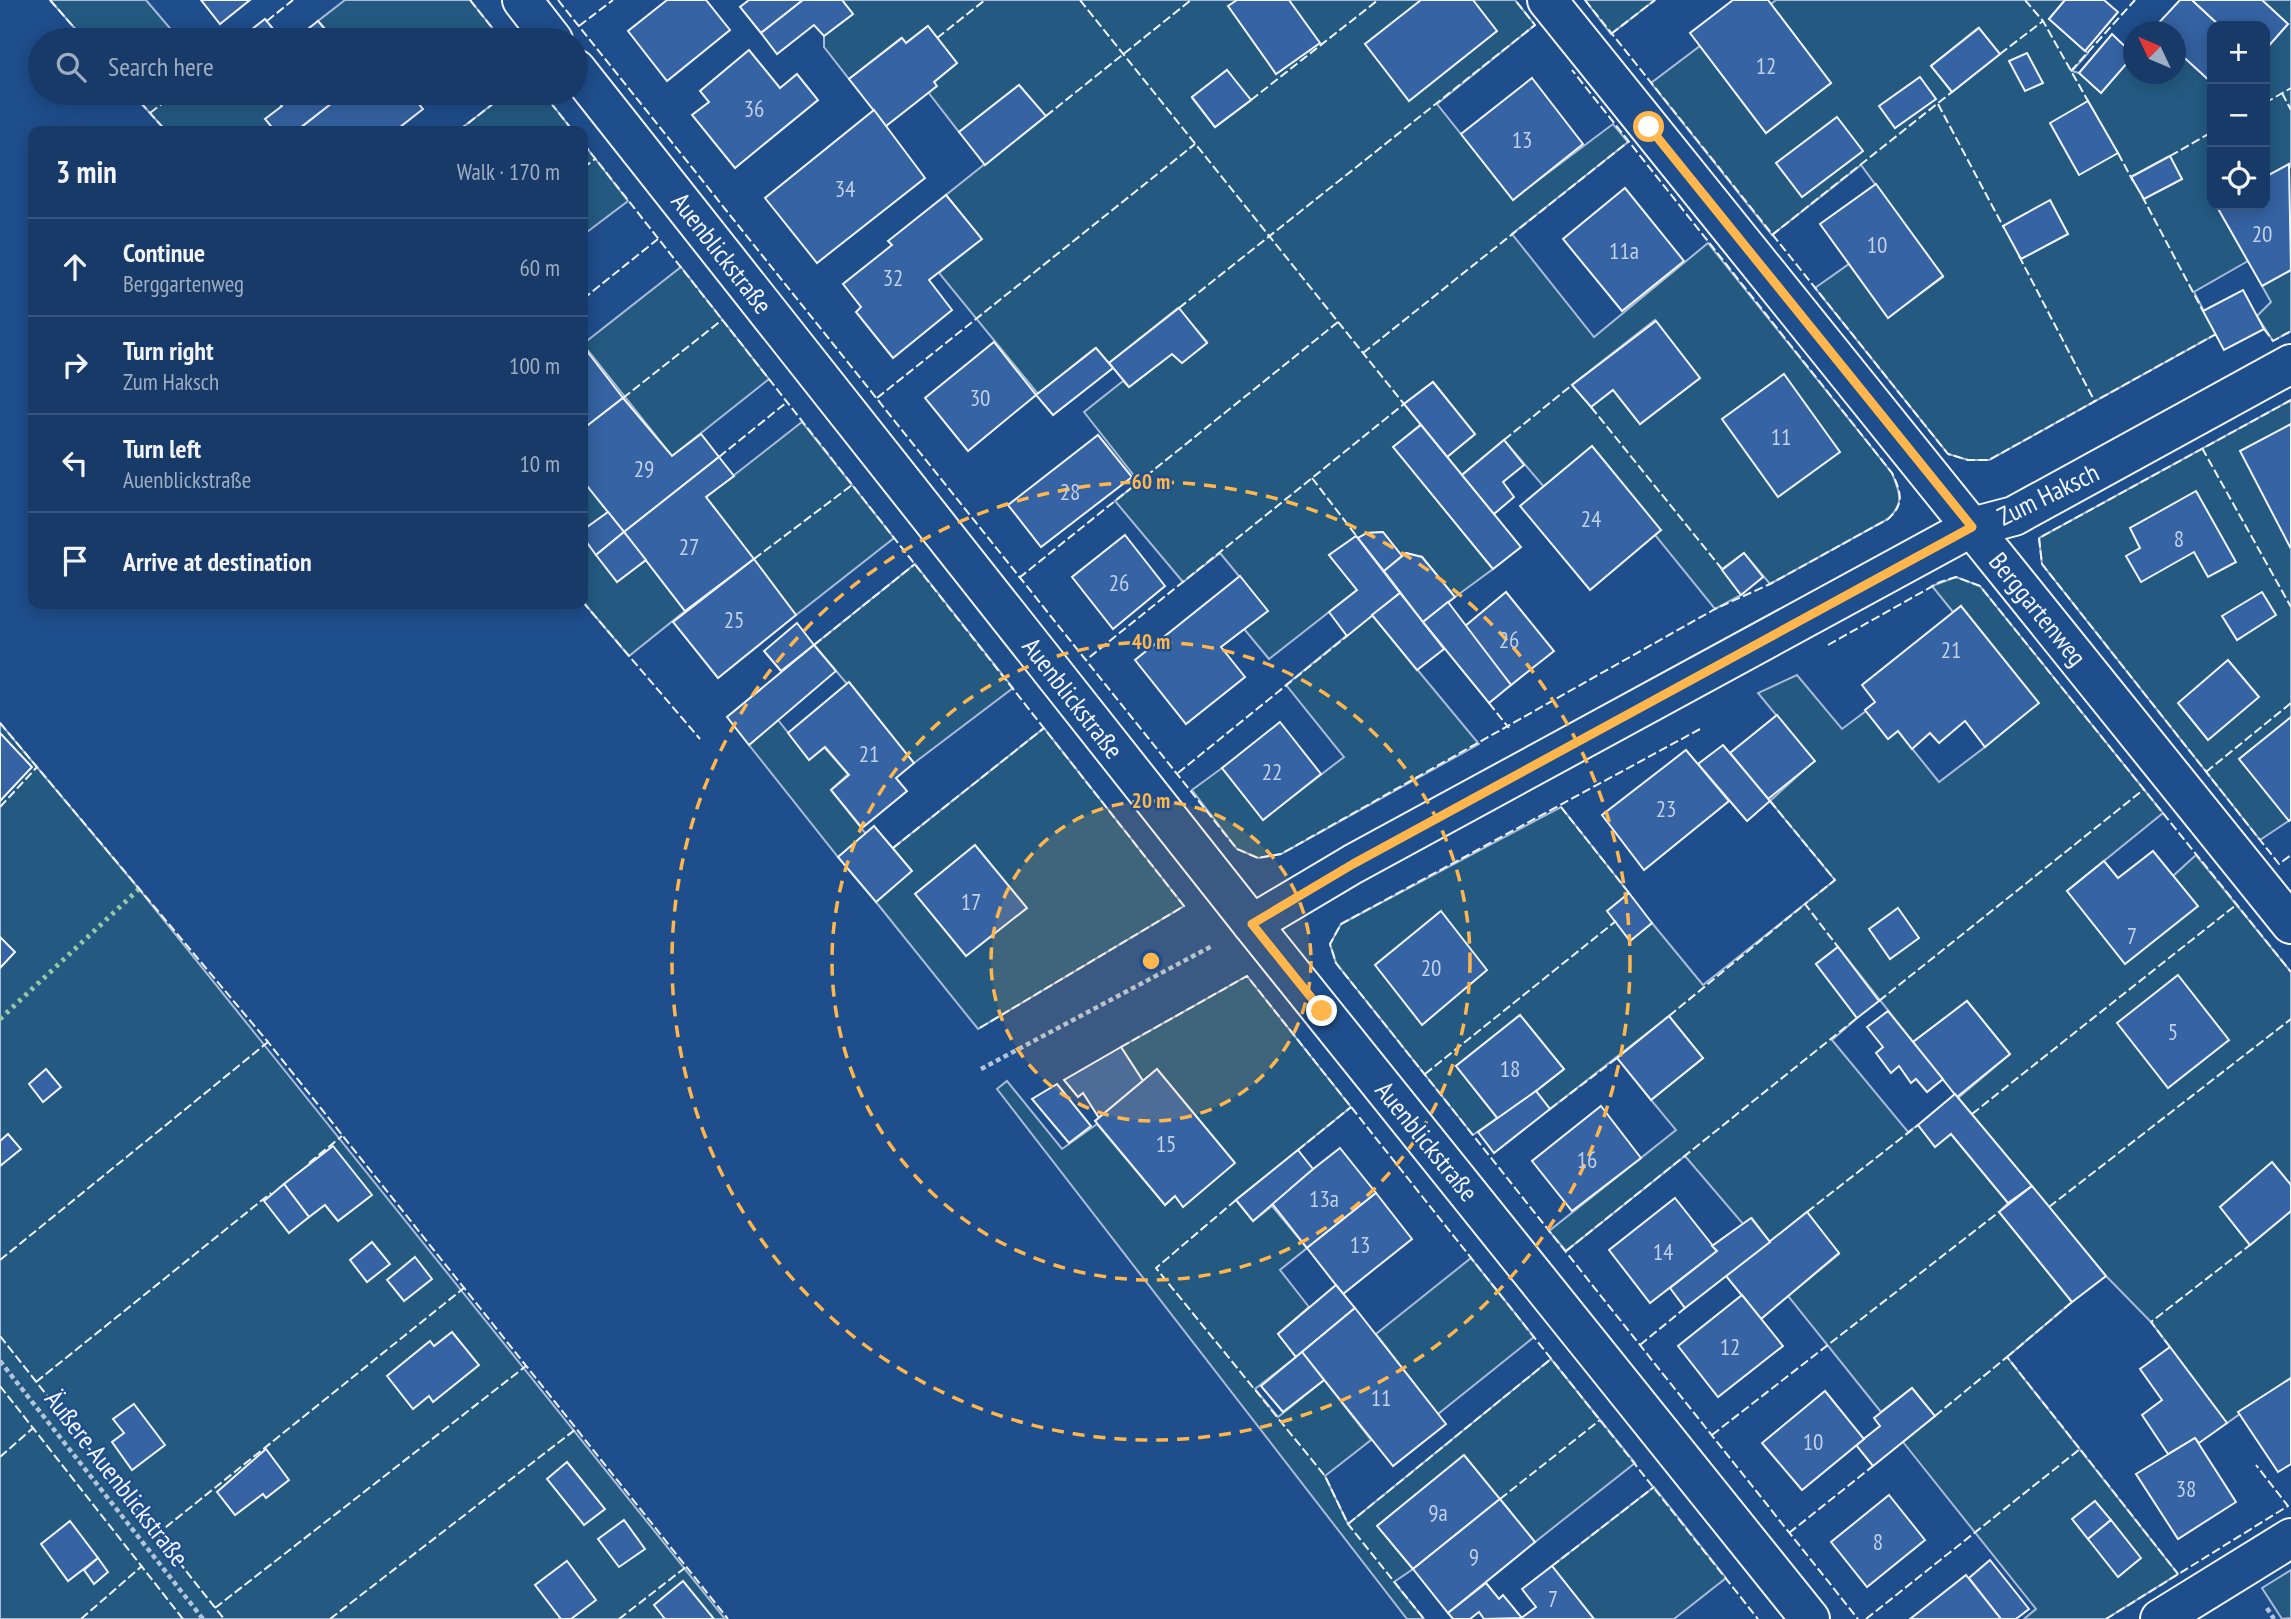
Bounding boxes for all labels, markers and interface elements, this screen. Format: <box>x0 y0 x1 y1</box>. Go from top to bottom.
north arrow <box>2123 21 2186 84</box>
map controls <box>2207 21 2270 210</box>
button: + <box>2207 21 2270 84</box>
search box <box>28 28 588 105</box>
icon: search <box>52 48 90 86</box>
text: Search here <box>108 50 214 83</box>
house number: 12 <box>1756 51 1776 80</box>
button: − <box>2207 84 2270 147</box>
house number: 36 <box>744 94 764 123</box>
route start <box>1633 111 1664 142</box>
house number: 13 <box>1512 125 1532 154</box>
button: locate <box>2207 147 2270 210</box>
text: 3 min <box>56 152 117 191</box>
text: Walk · 170 m <box>457 157 560 186</box>
house number: 34 <box>835 174 855 203</box>
street label: Auenblickstraße <box>664 186 780 320</box>
house number: 20 <box>2252 219 2272 248</box>
house number: 10 <box>1867 230 1887 259</box>
text: Continue <box>123 236 205 269</box>
house number: 11a <box>1609 236 1639 265</box>
icon: ahead <box>56 248 94 286</box>
text: 60 m <box>519 253 560 282</box>
house number: 32 <box>883 263 903 292</box>
text: Berggartenweg <box>123 269 244 298</box>
text: Turn right <box>123 334 214 367</box>
icon: right <box>56 346 94 384</box>
text: 100 m <box>509 351 560 380</box>
text: Zum Haksch <box>123 367 219 396</box>
house number: 30 <box>970 383 990 412</box>
house number: 11 <box>1771 422 1791 451</box>
text: Turn left <box>123 432 201 465</box>
icon: left <box>56 444 94 482</box>
text: 10 m <box>519 449 560 478</box>
house number: 29 <box>634 454 654 483</box>
street label: Zum Haksch <box>1992 455 2104 533</box>
text: Auenblickstraße <box>123 465 251 494</box>
text: 60 m <box>1132 468 1170 495</box>
house number: 28 <box>1060 477 1080 506</box>
house number: 24 <box>1581 504 1601 533</box>
house number: 8 <box>2174 524 2184 553</box>
house number: 27 <box>679 532 699 561</box>
icon: arrive <box>56 542 94 580</box>
text: Arrive at destination <box>123 545 312 578</box>
street label: Berggartenweg <box>1982 546 2094 672</box>
house number: 26 <box>1109 568 1129 597</box>
house number: 25 <box>724 605 744 634</box>
house number: 26 <box>1499 625 1519 654</box>
text: 40 m <box>1132 628 1170 655</box>
street label: Auenblickstraße <box>1015 631 1131 765</box>
house number: 21 <box>1941 635 1961 664</box>
house number: 21 <box>859 739 879 768</box>
house number: 22 <box>1262 757 1282 786</box>
text: 20 m <box>1132 787 1170 814</box>
house number: 23 <box>1656 794 1676 823</box>
house number: 17 <box>961 887 981 916</box>
house number: 7 <box>2127 921 2137 950</box>
centre of rings <box>1139 949 1163 973</box>
house number: 20 <box>1421 953 1441 982</box>
route end <box>1306 995 1337 1026</box>
house number: 5 <box>2168 1017 2178 1046</box>
house number: 18 <box>1500 1054 1520 1083</box>
street label: Auenblickstraße <box>1369 1074 1485 1208</box>
house number: 15 <box>1156 1129 1176 1158</box>
house number: 16 <box>1577 1145 1597 1174</box>
house number: 13a <box>1309 1184 1339 1213</box>
house number: 13 <box>1350 1230 1370 1259</box>
house number: 14 <box>1653 1237 1673 1266</box>
house number: 12 <box>1720 1332 1740 1361</box>
street label: Äußere Auenblickstraße <box>38 1383 196 1573</box>
house number: 11 <box>1371 1383 1391 1412</box>
house number: 10 <box>1803 1427 1823 1456</box>
house number: 38 <box>2176 1474 2196 1503</box>
house number: 9a <box>1428 1498 1448 1527</box>
house number: 8 <box>1873 1527 1883 1556</box>
house number: 9 <box>1469 1542 1479 1571</box>
house number: 7 <box>1548 1584 1558 1613</box>

